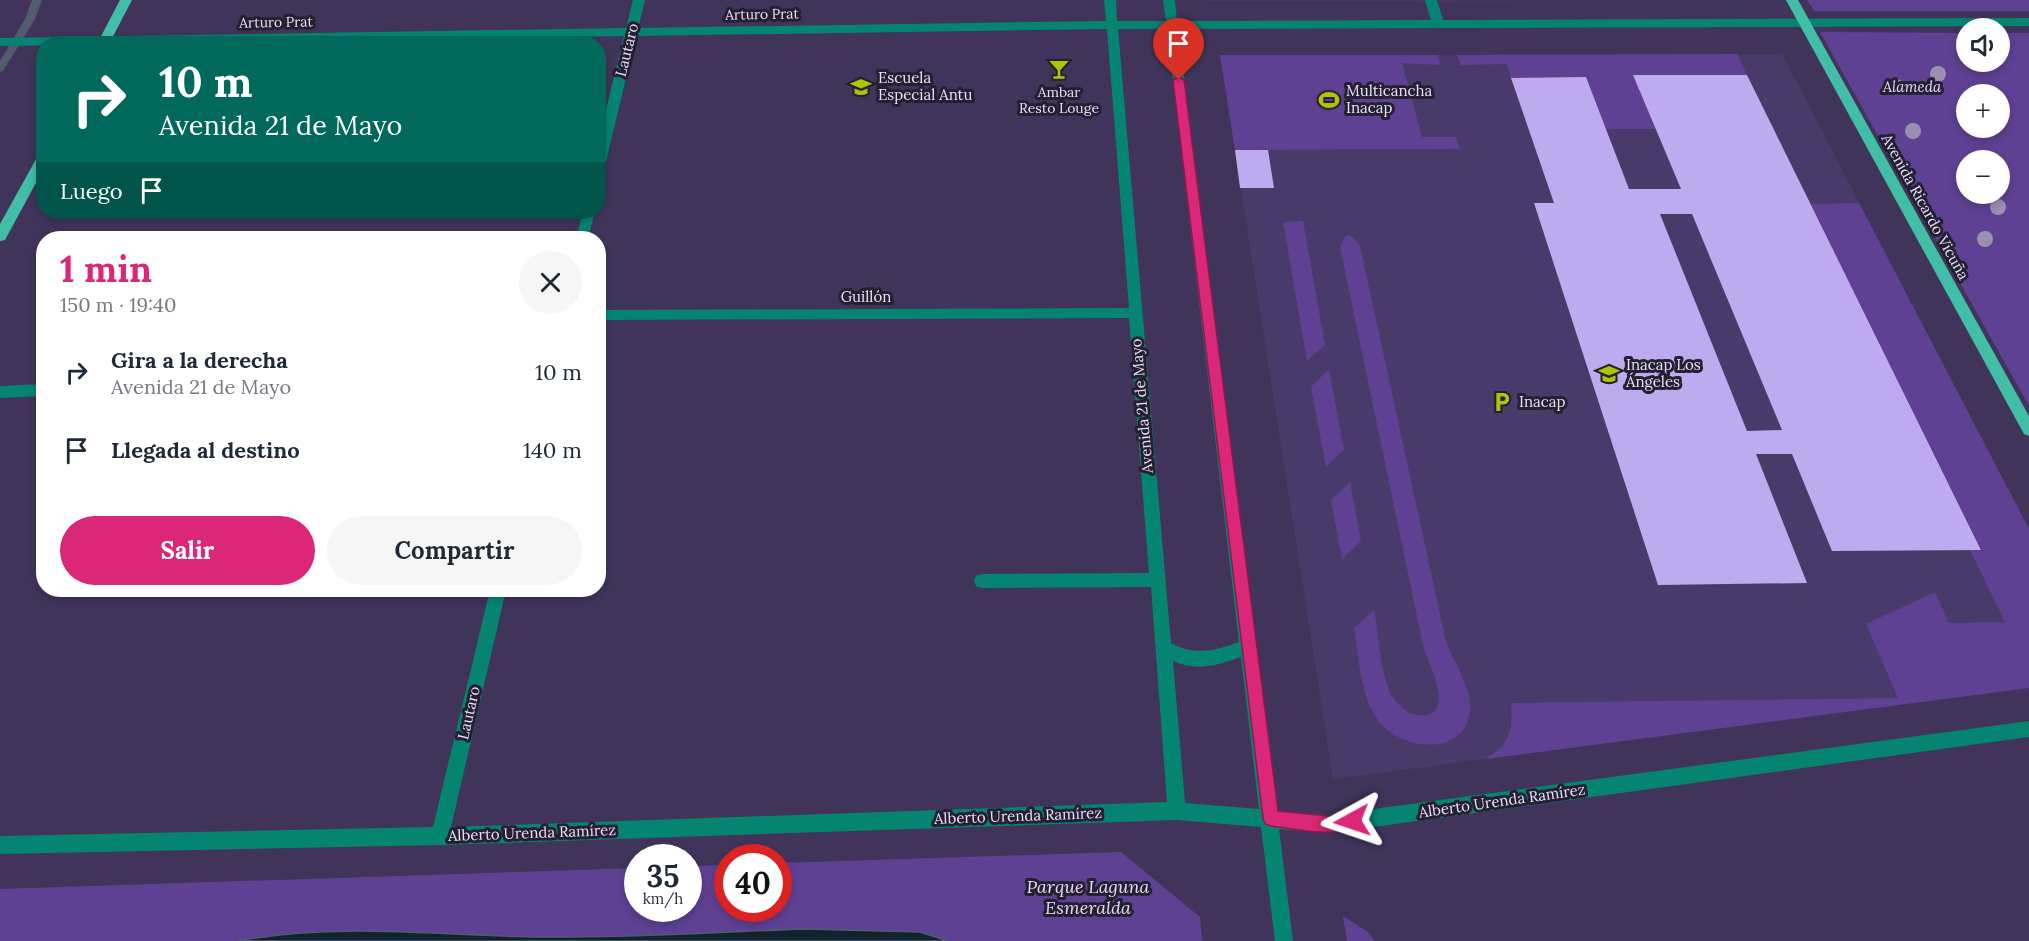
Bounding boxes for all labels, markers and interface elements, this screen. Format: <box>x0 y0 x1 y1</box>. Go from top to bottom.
street label: Arturo Prat <box>724 4 799 24</box>
street label: Arturo Prat <box>238 12 313 32</box>
pin <box>1153 18 1204 80</box>
map controls <box>1956 18 2010 204</box>
button: sound <box>1956 18 2010 72</box>
street label: Lautaro <box>611 21 642 79</box>
icon: arrive <box>1162 27 1195 60</box>
text: 10 m <box>159 55 252 109</box>
bar icon: Ambar Resto Louge <box>1047 57 1071 81</box>
icon: right <box>60 60 138 138</box>
place label: Escuela Especial Antu <box>878 68 972 104</box>
school or university icon: Escuela Especial Antu <box>849 75 873 99</box>
park label: Alameda <box>1882 77 1942 96</box>
place label: Multicancha Inacap <box>1346 81 1433 117</box>
place label: Ambar Resto Louge <box>1019 83 1099 117</box>
button: + <box>1956 84 2010 138</box>
sports icon: Multicancha Inacap <box>1317 88 1341 112</box>
text: Avenida 21 de Mayo <box>159 108 402 142</box>
street label: Avenida Ricardo Vicuña <box>1877 130 1974 283</box>
button: − <box>1956 150 2010 204</box>
icon: arrive <box>135 174 168 207</box>
text: Luego <box>60 177 123 205</box>
text: 1 min <box>60 246 152 292</box>
button: close <box>519 251 582 314</box>
street label: Guillón <box>841 287 891 306</box>
text: 150 m · 19:40 <box>60 292 176 317</box>
street label: Avenida 21 de Mayo <box>1126 338 1157 475</box>
text: Gira a la derecha <box>111 346 288 374</box>
place label: Inacap Los Ángeles <box>1625 355 1701 391</box>
icon: right <box>60 356 93 389</box>
text: 10 m <box>535 358 582 386</box>
school or university icon: Inacap Los Ángeles <box>1597 362 1621 386</box>
text: Avenida 21 de Mayo <box>111 374 291 399</box>
parking icon: Inacap <box>1490 390 1514 414</box>
place label: Inacap <box>1519 392 1565 411</box>
icon: arrive <box>60 434 93 467</box>
text: Llegada al destino <box>111 436 300 464</box>
text: 140 m <box>523 436 582 464</box>
button: Salir <box>60 516 315 585</box>
button: Compartir <box>327 516 582 585</box>
street label: Lautaro <box>453 684 484 741</box>
street label: Alberto Urenda Ramírez <box>1416 779 1586 822</box>
position arrow <box>1320 789 1384 853</box>
street label: Alberto Urenda Ramírez <box>933 803 1102 828</box>
street label: Alberto Urenda Ramírez <box>447 820 616 845</box>
speed limit sign: 40 <box>714 844 792 922</box>
text: 35 <box>646 857 679 895</box>
park label: Parque Laguna Esmeralda <box>1027 875 1150 919</box>
text: km/h <box>643 889 683 908</box>

